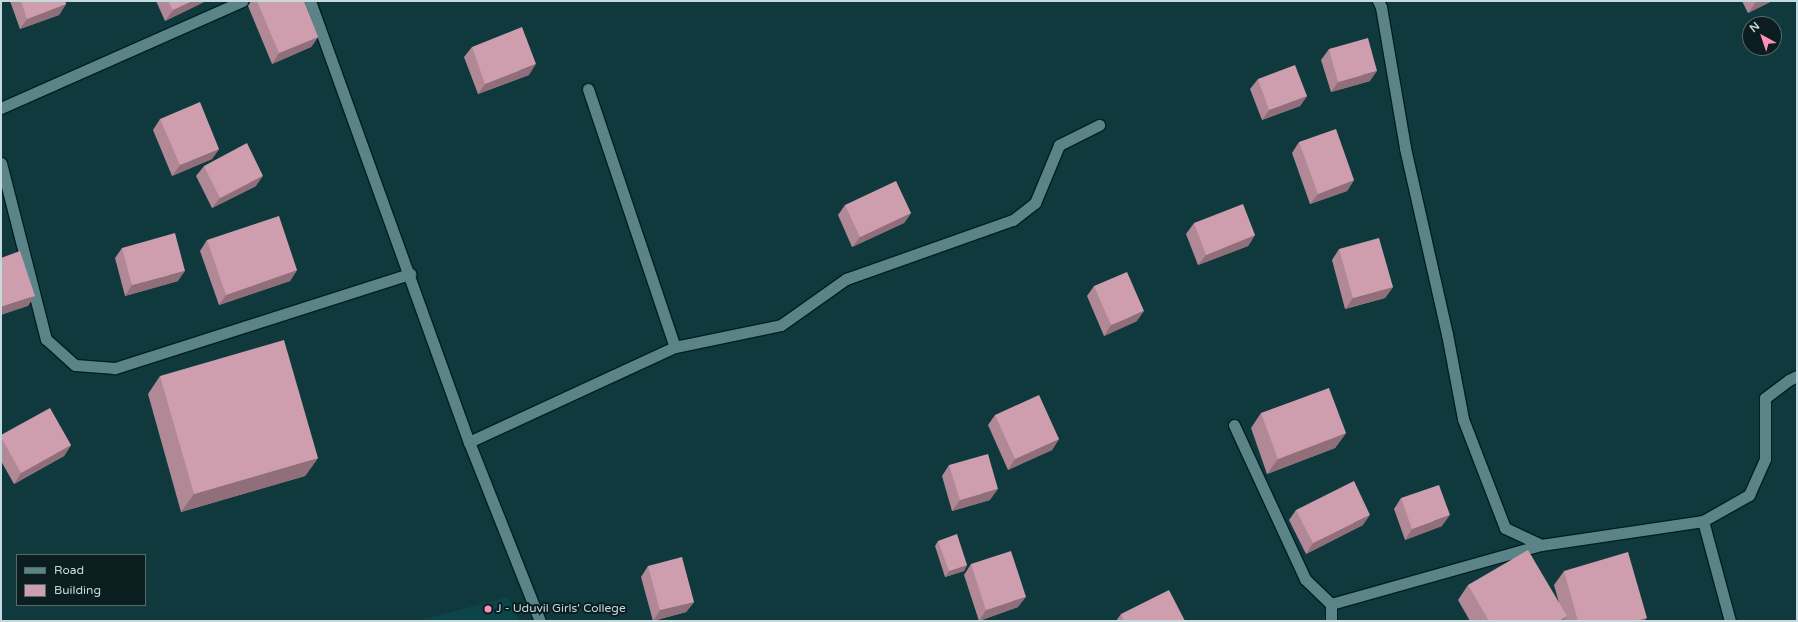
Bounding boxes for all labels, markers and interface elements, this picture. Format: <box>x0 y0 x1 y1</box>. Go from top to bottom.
north arrow <box>1742 16 1782 56</box>
text: N <box>1747 19 1762 35</box>
legend <box>16 554 146 606</box>
text: Road <box>54 563 84 577</box>
text: Building <box>54 583 101 597</box>
place label: J - Uduvil Girls' College <box>496 602 626 616</box>
marker: J - Uduvil Girls' College <box>483 604 493 614</box>

